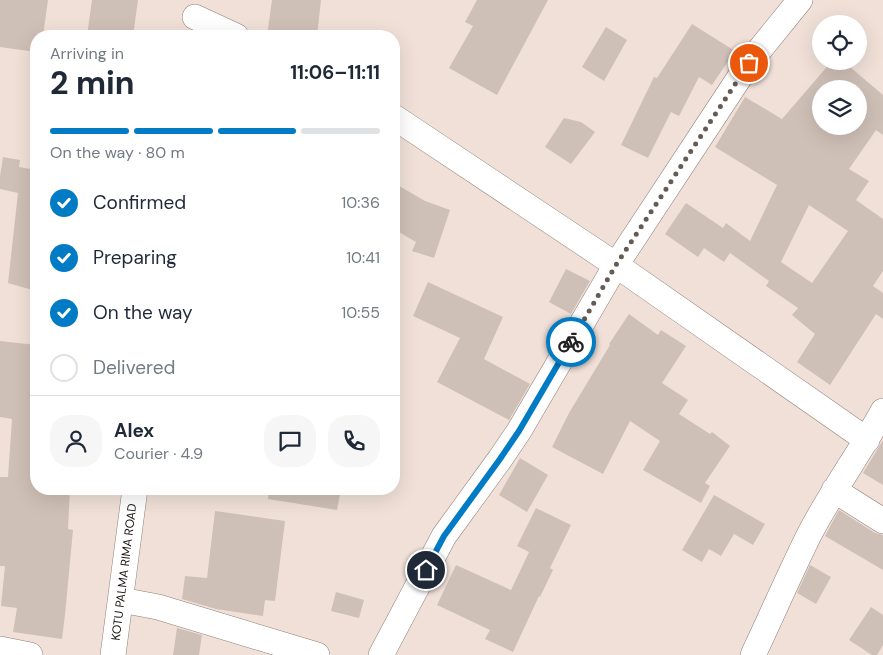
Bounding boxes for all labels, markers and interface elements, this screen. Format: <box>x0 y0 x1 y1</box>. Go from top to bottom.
map controls <box>812 15 867 135</box>
button: locate <box>812 15 867 70</box>
pin <box>728 42 770 84</box>
text: Arriving in <box>50 43 124 64</box>
icon: bag <box>735 49 763 77</box>
text: 11:06–11:11 <box>290 60 380 85</box>
text: 2 min <box>50 62 135 104</box>
button: layers <box>812 80 867 135</box>
text: On the way · 80 m <box>50 142 185 163</box>
icon: check <box>50 189 78 217</box>
text: Confirmed <box>93 190 186 215</box>
text: 10:36 <box>341 192 380 213</box>
icon: check <box>50 244 78 272</box>
text: Preparing <box>93 245 177 270</box>
text: 10:41 <box>346 247 380 268</box>
icon: check <box>50 299 78 327</box>
text: On the way <box>93 300 193 325</box>
text: 10:55 <box>341 302 380 323</box>
courier <box>546 317 596 367</box>
icon: bike <box>557 328 585 356</box>
text: Delivered <box>93 355 175 380</box>
button: person <box>50 415 102 467</box>
button: chat <box>264 415 316 467</box>
button: phone <box>328 415 380 467</box>
text: Alex <box>114 418 154 443</box>
text: Courier · 4.9 <box>114 443 203 464</box>
street label: KOTU PALMA RIMA ROAD <box>108 503 140 641</box>
pin <box>405 549 447 591</box>
icon: home <box>412 556 440 584</box>

